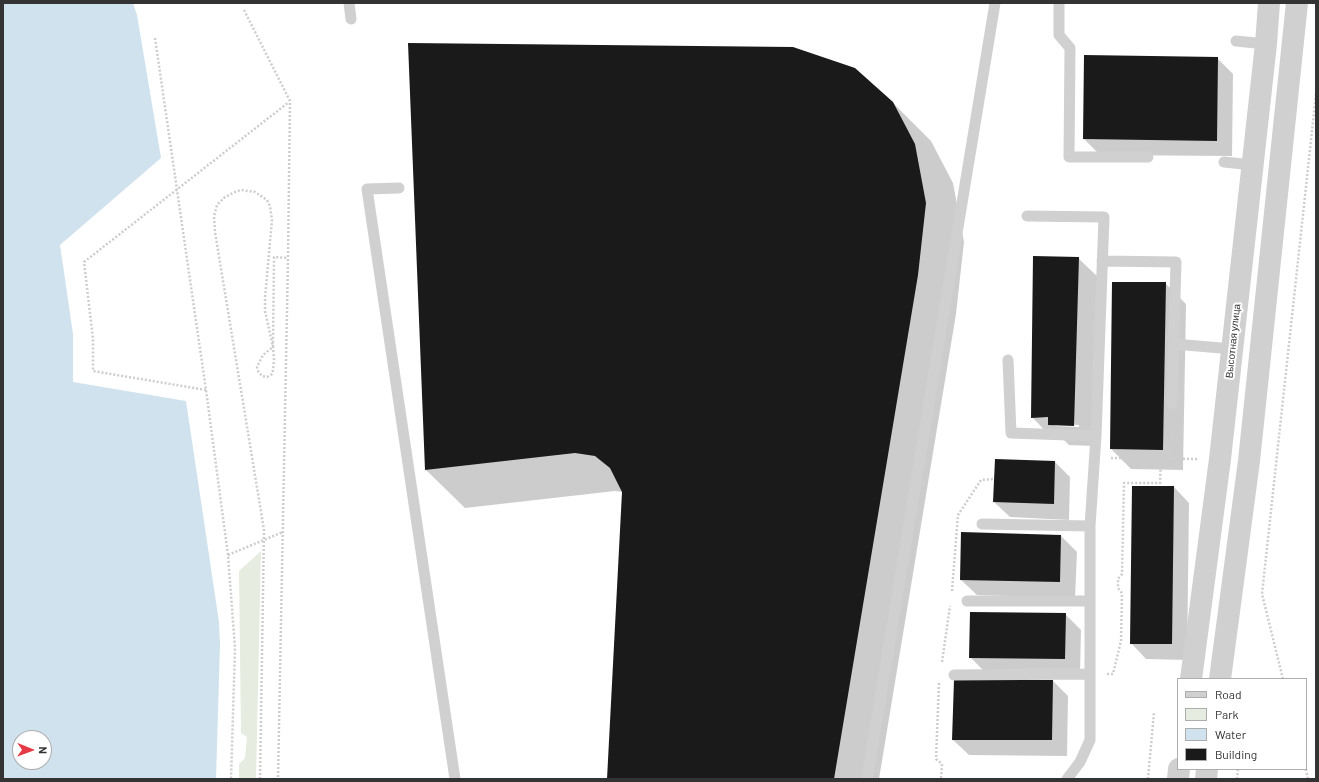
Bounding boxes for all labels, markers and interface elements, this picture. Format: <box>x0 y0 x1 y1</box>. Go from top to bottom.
street label: Высотная улица <box>1223 303 1243 379</box>
legend <box>1177 678 1307 770</box>
text: Road <box>1215 687 1242 701</box>
text: Park <box>1215 707 1239 721</box>
text: Water <box>1215 727 1246 741</box>
north arrow <box>12 730 52 770</box>
text: N <box>37 746 50 754</box>
text: Building <box>1215 747 1257 761</box>

